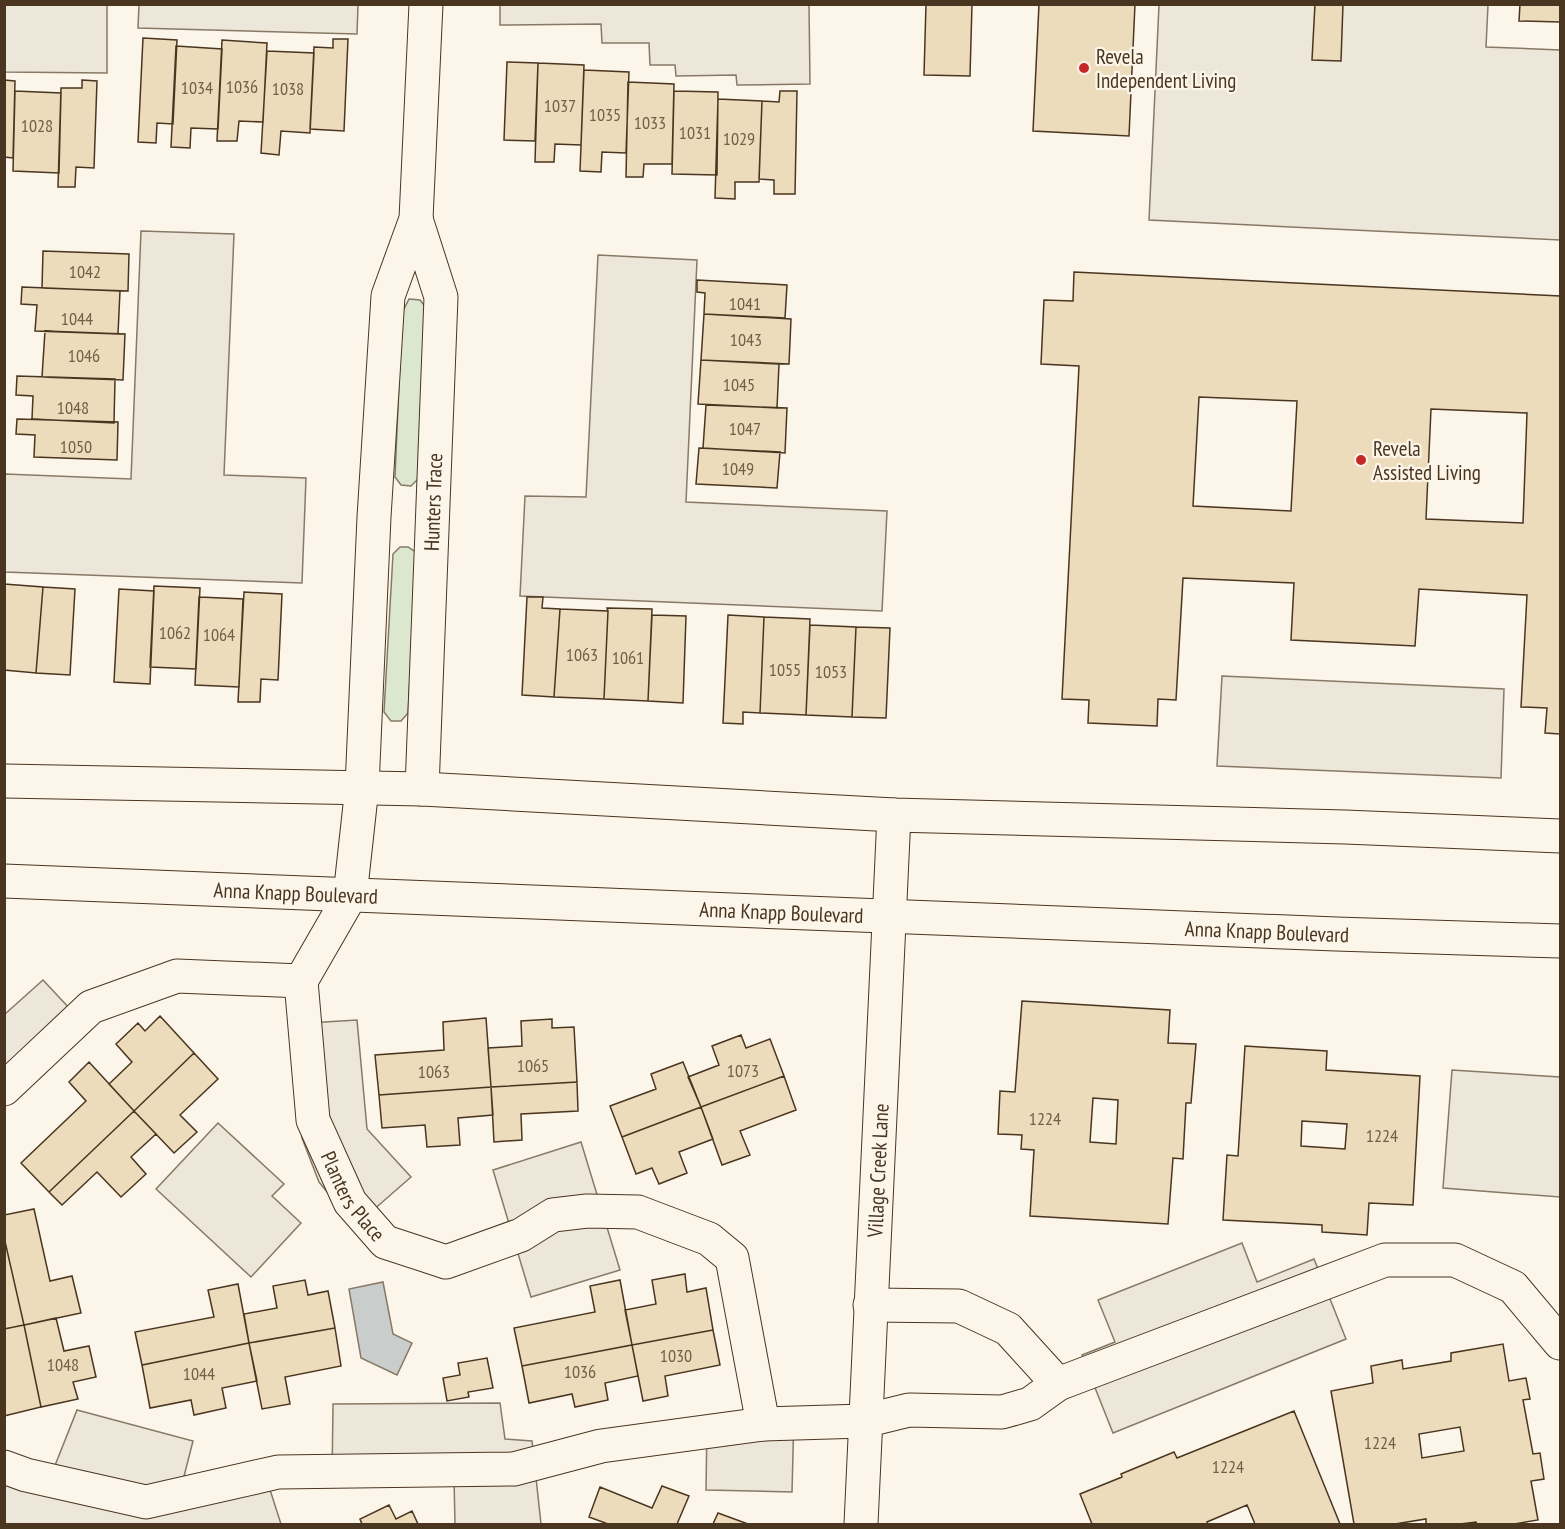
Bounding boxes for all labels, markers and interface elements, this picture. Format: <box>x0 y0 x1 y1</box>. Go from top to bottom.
place label: Revela Independent Living <box>1096 43 1236 94</box>
marker: Revela Independent Living <box>1077 61 1091 75</box>
house number: 1036 <box>226 75 258 98</box>
house number: 1034 <box>181 76 213 99</box>
house number: 1038 <box>272 77 304 100</box>
house number: 1037 <box>544 94 576 117</box>
house number: 1035 <box>589 103 621 126</box>
house number: 1033 <box>634 111 666 134</box>
house number: 1028 <box>21 114 53 137</box>
house number: 1031 <box>679 121 711 144</box>
house number: 1029 <box>723 127 755 150</box>
house number: 1042 <box>69 260 101 283</box>
house number: 1041 <box>729 292 761 315</box>
house number: 1044 <box>61 307 93 330</box>
house number: 1043 <box>730 328 762 351</box>
house number: 1046 <box>68 344 100 367</box>
house number: 1045 <box>723 373 755 396</box>
house number: 1048 <box>57 396 89 419</box>
house number: 1047 <box>729 417 761 440</box>
house number: 1050 <box>60 435 92 458</box>
place label: Revela Assisted Living <box>1373 435 1481 486</box>
street label: Hunters Trace <box>418 452 448 552</box>
marker: Revela Assisted Living <box>1354 453 1368 467</box>
house number: 1049 <box>722 457 754 480</box>
house number: 1062 <box>159 621 191 644</box>
house number: 1064 <box>203 623 235 646</box>
house number: 1063 <box>566 643 598 666</box>
house number: 1061 <box>612 646 644 669</box>
house number: 1055 <box>769 658 801 681</box>
house number: 1053 <box>815 660 847 683</box>
street label: Anna Knapp Boulevard <box>213 876 378 909</box>
street label: Anna Knapp Boulevard <box>699 895 864 929</box>
street label: Anna Knapp Boulevard <box>1184 914 1350 948</box>
house number: 1065 <box>517 1054 549 1077</box>
house number: 1073 <box>727 1059 759 1082</box>
house number: 1063 <box>418 1060 450 1083</box>
street label: Village Creek Lane <box>861 1103 894 1239</box>
house number: 1224 <box>1029 1107 1061 1130</box>
house number: 1224 <box>1366 1124 1398 1147</box>
street label: Planters Place <box>315 1147 391 1247</box>
house number: 1030 <box>660 1344 692 1367</box>
house number: 1048 <box>47 1353 79 1376</box>
house number: 1036 <box>564 1360 596 1383</box>
house number: 1044 <box>183 1362 215 1385</box>
house number: 1224 <box>1364 1431 1396 1454</box>
house number: 1224 <box>1212 1455 1244 1478</box>

